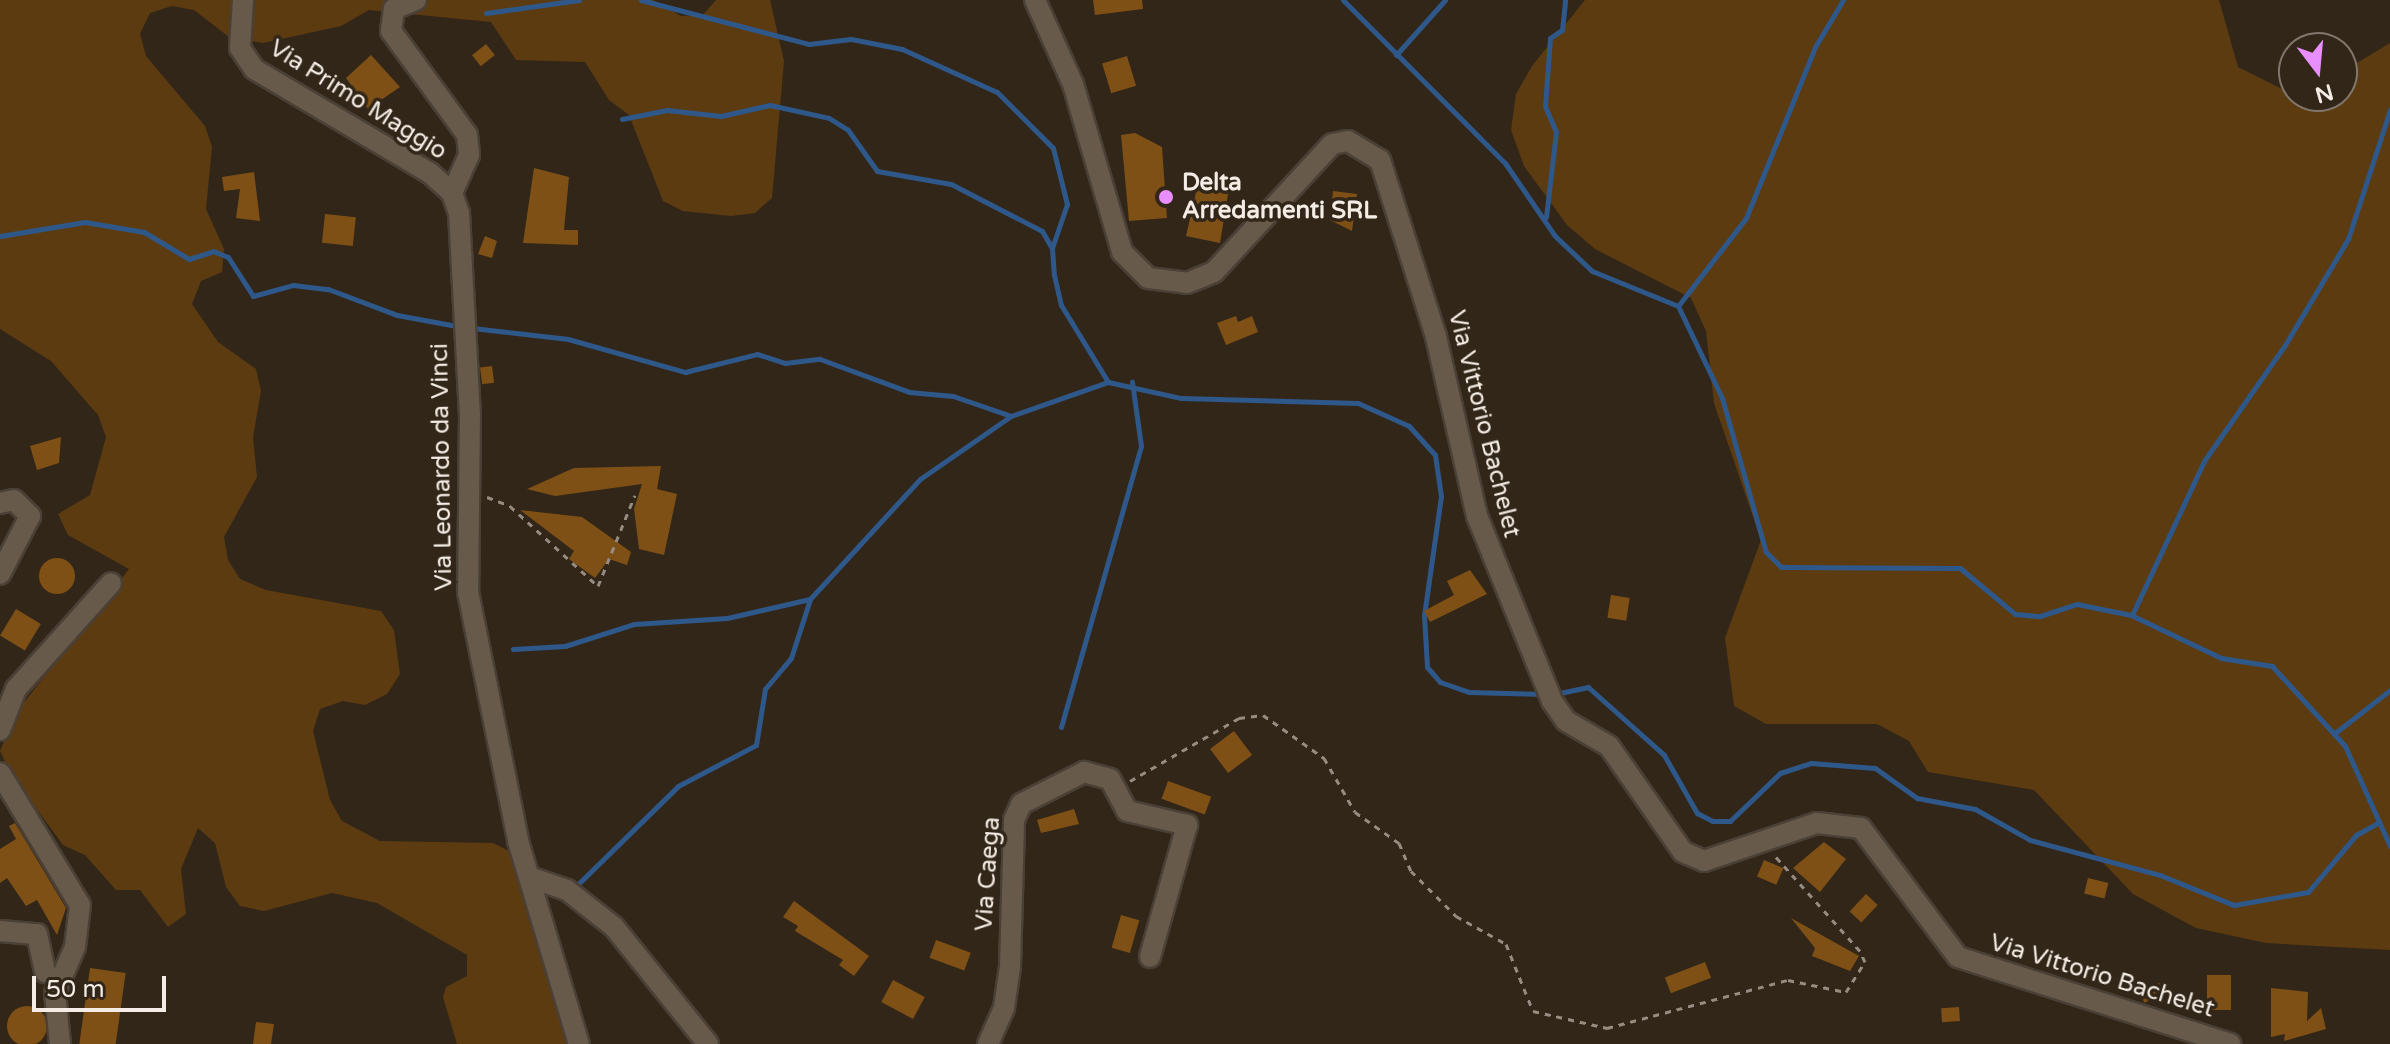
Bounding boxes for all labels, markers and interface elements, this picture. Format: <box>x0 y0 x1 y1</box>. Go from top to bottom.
north arrow <box>2278 32 2358 112</box>
street label: Via Primo Maggio <box>264 34 452 166</box>
text: N <box>2312 78 2336 108</box>
place label: Delta Arredamenti SRL <box>1182 169 1377 225</box>
marker: Delta Arredamenti SRL <box>1157 188 1175 206</box>
street label: Via Vittorio Bachelet <box>1442 307 1526 541</box>
street label: Via Leonardo da Vinci <box>425 343 459 591</box>
street label: Via Caega <box>970 816 1006 932</box>
street label: Via Vittorio Bachelet <box>1986 928 2218 1024</box>
scale bar <box>36 960 170 1010</box>
text: 50 m <box>46 975 104 1004</box>

